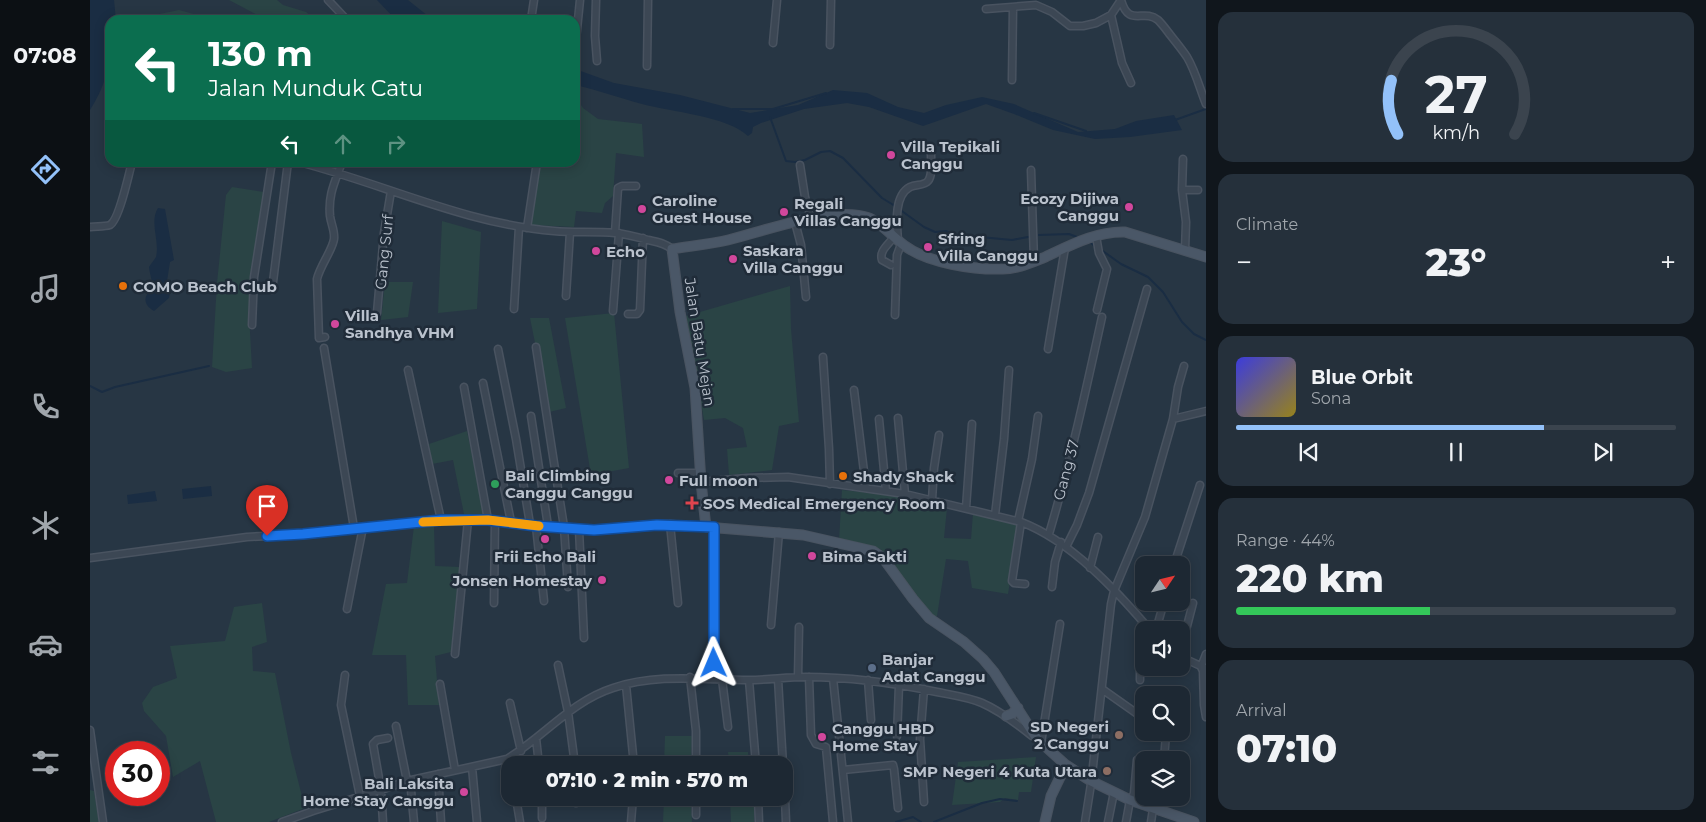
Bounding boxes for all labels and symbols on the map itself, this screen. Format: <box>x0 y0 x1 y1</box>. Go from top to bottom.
place label: Villa Tepikali Canggu <box>900 137 1000 173</box>
marker: Villa Tepikali Canggu <box>885 149 897 161</box>
place label: Ecozy Dijiwa Canggu <box>1020 189 1119 225</box>
place label: Caroline Guest House <box>652 191 752 227</box>
place label: Regali Villas Canggu <box>793 194 902 230</box>
marker: Ecozy Dijiwa Canggu <box>1123 201 1135 213</box>
marker: Caroline Guest House <box>636 203 648 215</box>
marker: Regali Villas Canggu <box>778 206 790 218</box>
street label: Gang Surf <box>371 213 397 290</box>
place label: Sfring Villa Canggu <box>937 229 1038 265</box>
place label: Saskara Villa Canggu <box>742 241 843 277</box>
marker: Sfring Villa Canggu <box>922 241 934 253</box>
place label: Echo <box>606 242 645 261</box>
marker: Echo <box>590 245 602 257</box>
marker: Saskara Villa Canggu <box>727 253 739 265</box>
street label: Jalan Batu Mejan <box>680 275 720 408</box>
place label: COMO Beach Club <box>133 277 277 296</box>
marker: COMO Beach Club <box>117 280 129 292</box>
place label: Villa Sandhya VHM <box>344 306 454 342</box>
marker: Villa Sandhya VHM <box>329 318 341 330</box>
street label: Gang 37 <box>1049 437 1083 502</box>
place label: Bali Climbing Canggu Canggu <box>505 466 633 502</box>
place label: Shady Shack <box>853 467 954 486</box>
marker: Shady Shack <box>837 470 849 482</box>
place label: Full moon <box>679 471 758 490</box>
marker: Full moon <box>663 474 675 486</box>
marker: Bali Climbing Canggu Canggu <box>489 478 501 490</box>
pin <box>246 485 288 536</box>
place label: SOS Medical Emergency Room <box>703 494 945 513</box>
marker: SOS Medical Emergency Room <box>685 496 699 510</box>
marker: Frii Echo Bali <box>539 533 551 545</box>
place label: Frii Echo Bali <box>494 547 596 566</box>
place label: Bima Sakti <box>822 547 907 566</box>
marker: Bima Sakti <box>806 550 818 562</box>
north arrow <box>1135 556 1190 611</box>
place label: Jonsen Homestay <box>451 571 593 590</box>
marker: Jonsen Homestay <box>596 574 608 586</box>
position arrow <box>687 636 739 688</box>
place label: Banjar Adat Canggu <box>881 650 986 686</box>
marker: Banjar Adat Canggu <box>866 662 878 674</box>
place label: SD Negeri 2 Canggu <box>1030 717 1109 753</box>
place label: Canggu HBD Home Stay <box>832 719 934 755</box>
marker: SD Negeri 2 Canggu <box>1113 729 1125 741</box>
marker: Canggu HBD Home Stay <box>816 731 828 743</box>
speed limit sign: 30 <box>105 741 170 806</box>
place label: SMP Negeri 4 Kuta Utara <box>903 762 1097 781</box>
marker: SMP Negeri 4 Kuta Utara <box>1101 765 1113 777</box>
place label: Bali Laksita Home Stay Canggu <box>303 774 454 810</box>
marker: Bali Laksita Home Stay Canggu <box>458 786 470 798</box>

